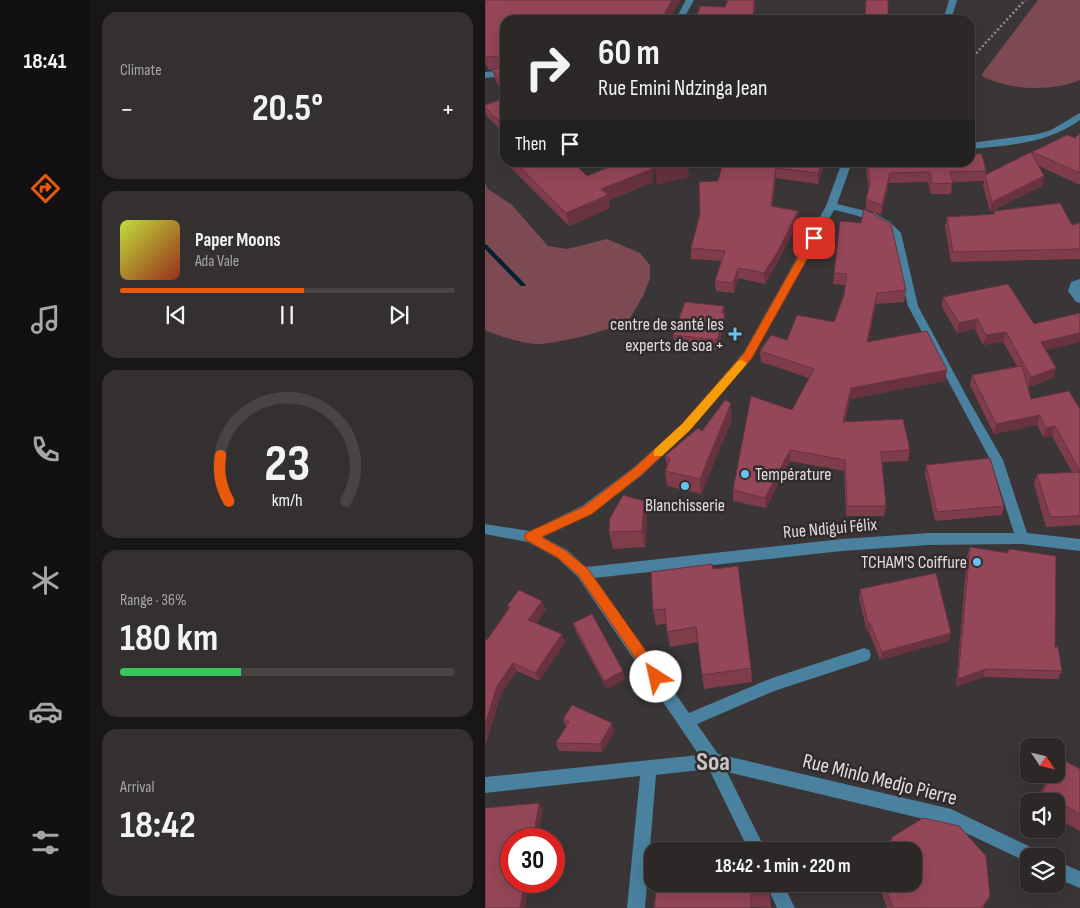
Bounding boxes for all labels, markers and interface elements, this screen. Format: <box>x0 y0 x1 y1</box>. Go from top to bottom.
text: 60 m <box>598 32 660 75</box>
icon: right <box>515 35 580 100</box>
text: 18:41 <box>24 48 66 75</box>
text: Climate <box>120 61 162 80</box>
text: Rue Emini Ndzinga Jean <box>598 75 768 102</box>
text: 20.5° <box>252 86 323 131</box>
text: − <box>120 93 134 126</box>
text: + <box>441 93 455 126</box>
icon: arrive <box>556 130 584 158</box>
text: Then <box>515 133 546 156</box>
icon: directions <box>28 171 63 206</box>
pin <box>793 217 835 259</box>
icon: arrive <box>800 224 828 252</box>
text: Paper Moons <box>195 229 281 252</box>
text: Ada Vale <box>195 252 239 271</box>
icon: previous <box>162 301 190 329</box>
icon: pause <box>273 301 301 329</box>
icon: next <box>385 301 413 329</box>
icon: music <box>28 302 63 337</box>
place label: centre de santé les experts de soa + <box>610 314 724 356</box>
marker: centre de santé les experts de soa + <box>728 327 742 341</box>
icon: phone <box>28 432 63 467</box>
text: 23 <box>264 433 311 496</box>
place label: Température <box>755 464 832 485</box>
marker: Température <box>739 468 751 480</box>
marker: Blanchisserie <box>679 480 691 492</box>
text: km/h <box>272 490 303 511</box>
place label: Blanchisserie <box>645 495 725 516</box>
street label: Rue Ndigui Félix <box>782 514 878 543</box>
place label: TCHAM'S Coiffure <box>861 552 967 573</box>
marker: TCHAM'S Coiffure <box>971 556 983 568</box>
icon: climate <box>28 563 63 598</box>
text: Range · 36% <box>120 591 187 610</box>
text: 180 km <box>120 616 218 661</box>
position arrow <box>629 650 681 702</box>
icon: car <box>28 694 63 729</box>
north arrow <box>1020 738 1065 782</box>
map controls <box>1020 738 1065 893</box>
district label: Soa <box>696 747 730 778</box>
street label: Rue Minlo Medjo Pierre <box>800 748 960 811</box>
text: Arrival <box>120 778 154 797</box>
button: sound <box>1020 793 1065 838</box>
text: 18:42 <box>120 803 196 848</box>
icon: filters <box>28 825 63 860</box>
speed limit sign: 30 <box>500 828 565 893</box>
button: layers <box>1020 848 1065 893</box>
text: 18:42 · 1 min · 220 m <box>715 855 851 878</box>

